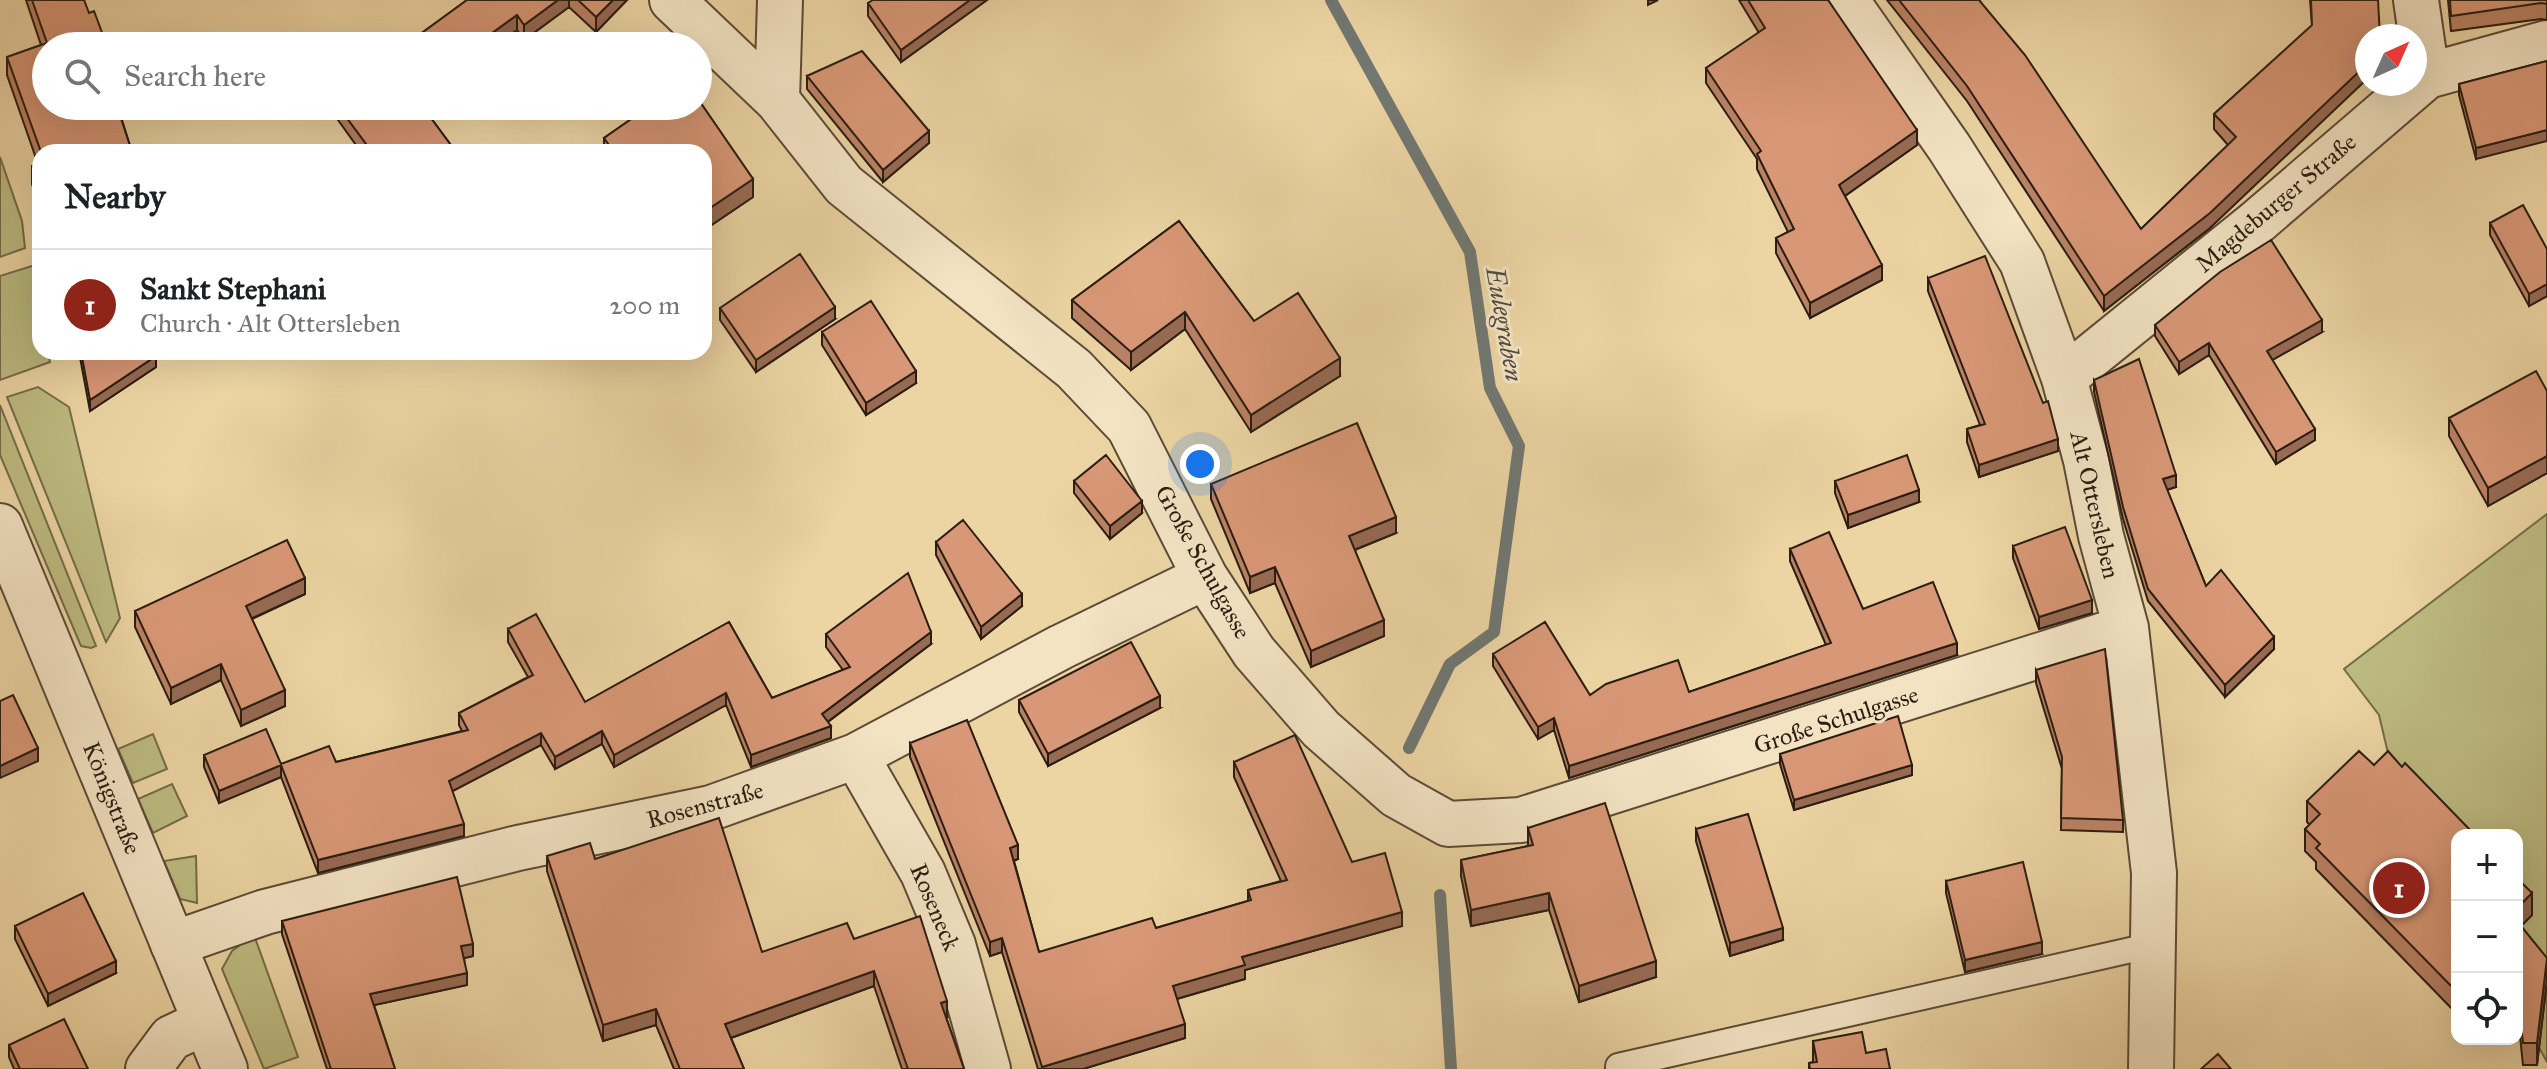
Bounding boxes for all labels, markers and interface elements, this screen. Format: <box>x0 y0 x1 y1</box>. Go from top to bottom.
north arrow <box>2355 24 2427 96</box>
search box <box>32 32 712 120</box>
icon: search <box>60 54 104 98</box>
text: Search here <box>124 58 266 94</box>
street label: Magdeburger Straße <box>2189 127 2363 279</box>
text: Nearby <box>64 176 166 217</box>
water label: Eulegraben <box>1479 263 1531 384</box>
text: Sankt Stephani <box>140 271 326 307</box>
text: 1 <box>85 289 95 321</box>
text: 200 m <box>609 289 680 321</box>
text: Church · Alt Ottersleben <box>140 307 401 339</box>
street label: Alt Ottersleben <box>2063 427 2127 582</box>
your location <box>1180 444 1220 484</box>
street label: Große Schulgasse <box>1148 480 1258 644</box>
street label: Große Schulgasse <box>1750 679 1922 761</box>
street label: Königstraße <box>76 737 148 859</box>
street label: Rosenstraße <box>643 775 767 835</box>
map controls <box>2451 829 2523 1045</box>
button: + <box>2451 829 2523 901</box>
pin: 1 <box>2373 858 2425 918</box>
street label: Roseneck <box>903 859 967 956</box>
button: − <box>2451 901 2523 973</box>
button: locate <box>2451 973 2523 1045</box>

